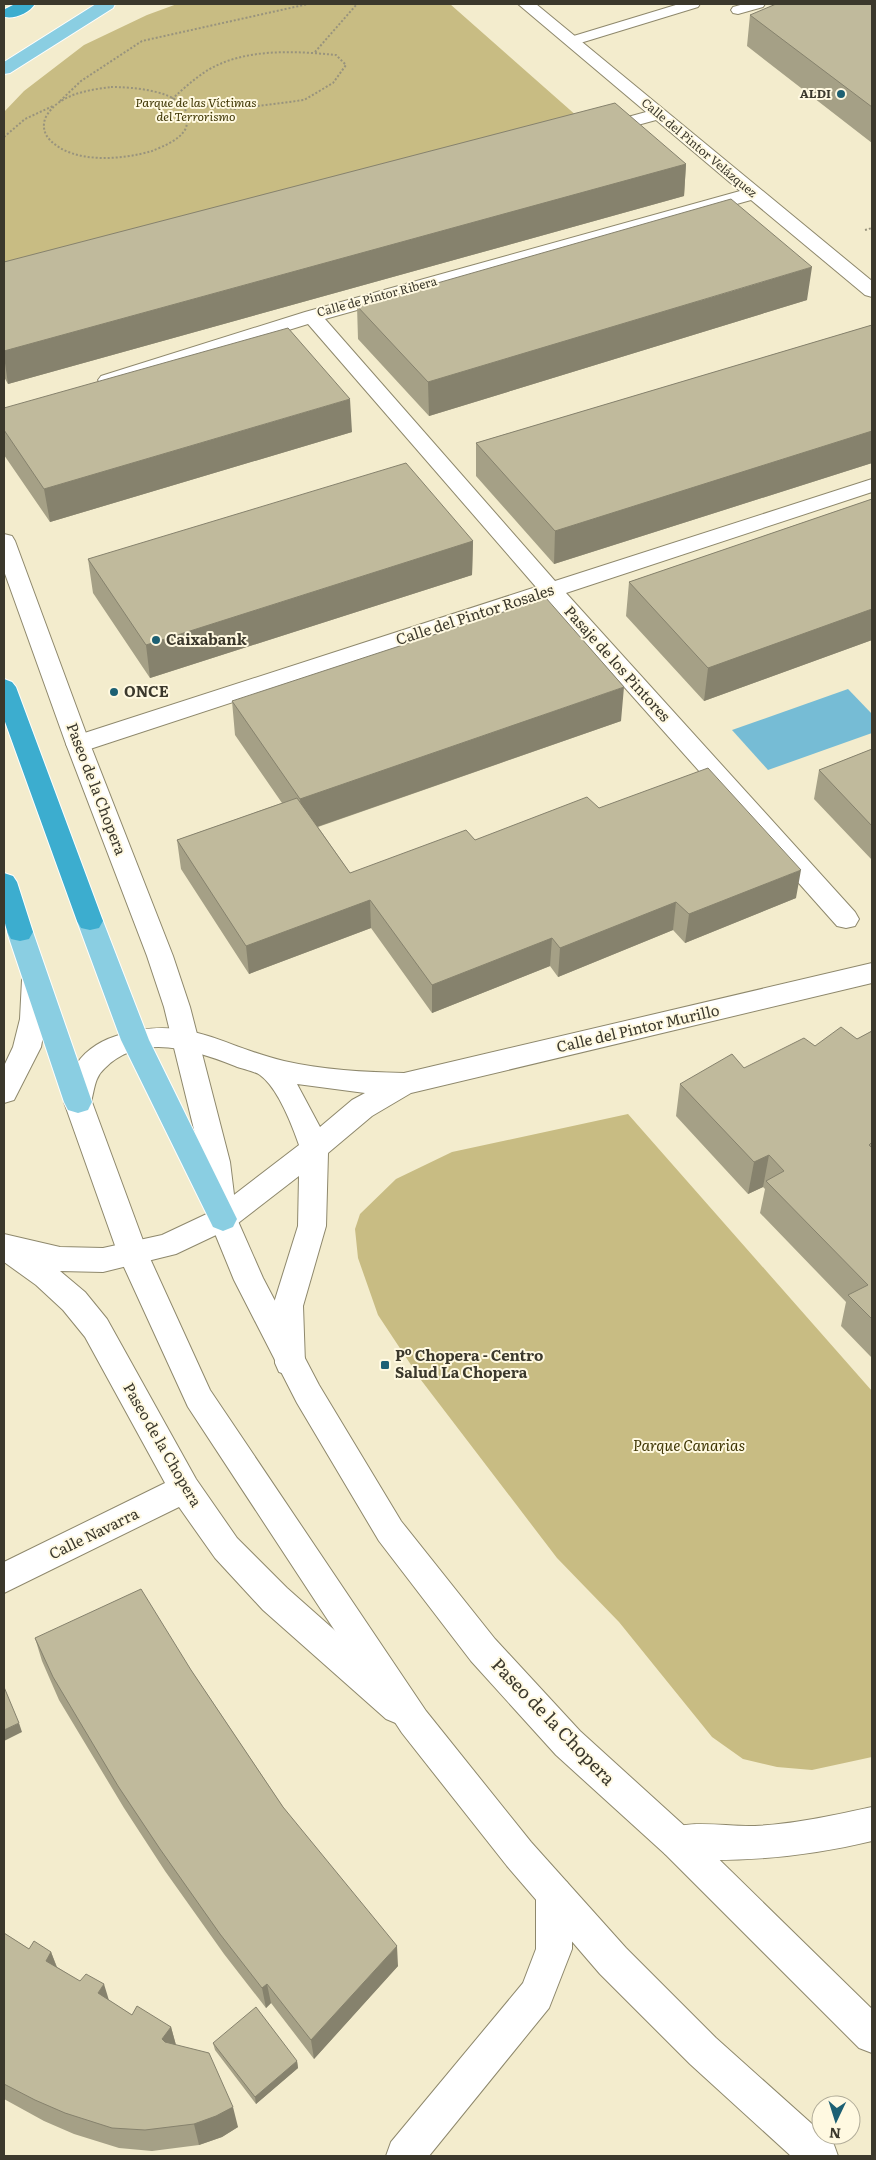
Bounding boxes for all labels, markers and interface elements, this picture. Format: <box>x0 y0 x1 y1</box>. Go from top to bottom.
place label: ALDI <box>800 84 831 102</box>
marker: ALDI <box>835 88 847 100</box>
park label: Parque de las Víctimas del Terrorismo <box>135 93 257 125</box>
street label: Calle del Pintor Velázquez <box>638 93 762 201</box>
street label: Calle de Pintor Ribera <box>315 271 439 321</box>
street label: Calle del Pintor Rosales <box>393 577 557 650</box>
street label: Pasaje de los Pintores <box>560 600 677 726</box>
place label: Caixabank <box>166 627 248 650</box>
marker: Caixabank <box>150 634 162 646</box>
place label: ONCE <box>124 679 169 702</box>
marker: ONCE <box>108 686 120 698</box>
street label: Paseo de la Chopera <box>62 719 134 859</box>
street label: Calle del Pintor Murillo <box>554 998 722 1057</box>
place label: Pº Chopera - Centro Salud La Chopera <box>395 1343 543 1383</box>
marker: Pº Chopera - Centro Salud La Chopera <box>379 1359 391 1371</box>
street label: Paseo de la Chopera <box>118 1378 209 1511</box>
park label: Parque Canarias <box>633 1433 745 1456</box>
street label: Calle Navarra <box>45 1501 143 1564</box>
street label: Paseo de la Chopera <box>486 1651 622 1791</box>
north arrow <box>811 2095 861 2145</box>
text: N <box>828 2124 842 2144</box>

